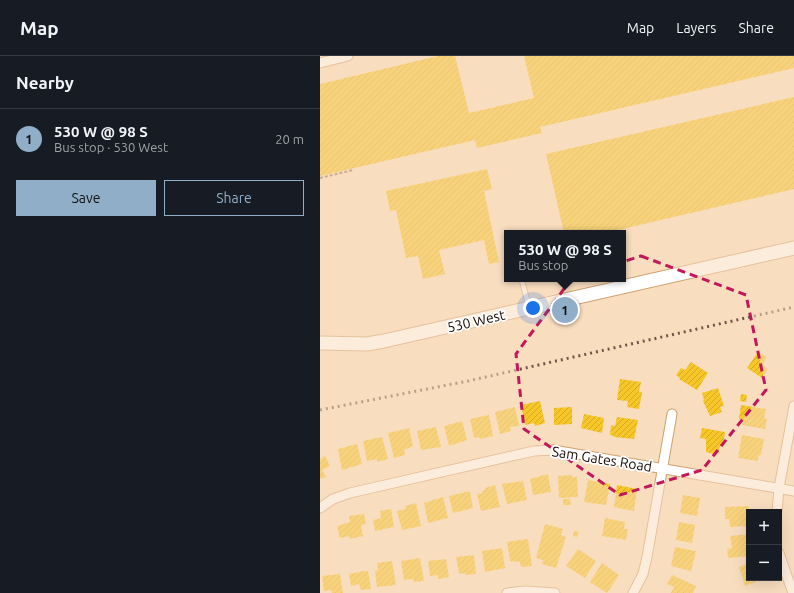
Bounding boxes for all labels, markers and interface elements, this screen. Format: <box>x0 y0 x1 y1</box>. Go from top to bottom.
text: Map <box>20 17 59 39</box>
text: Map <box>627 20 654 36</box>
text: Layers <box>676 20 716 36</box>
text: Share <box>738 20 774 36</box>
text: Nearby <box>16 73 74 92</box>
text: 530 W @ 98 S <box>54 123 148 140</box>
text: 1 <box>25 132 33 146</box>
text: 20 m <box>275 132 304 146</box>
text: Bus stop · 530 West <box>54 140 168 154</box>
button: Save <box>16 180 156 216</box>
button: Share <box>164 180 304 216</box>
popup <box>504 230 626 282</box>
text: 530 W @ 98 S <box>518 241 612 258</box>
text: Bus stop <box>518 258 568 272</box>
pin: 1 <box>552 295 578 325</box>
your location <box>523 298 543 318</box>
street label: 530 West <box>445 306 507 335</box>
street label: Sam Gates Road <box>551 443 653 475</box>
map controls <box>746 509 782 581</box>
button: + <box>746 509 782 545</box>
button: − <box>746 545 782 581</box>

